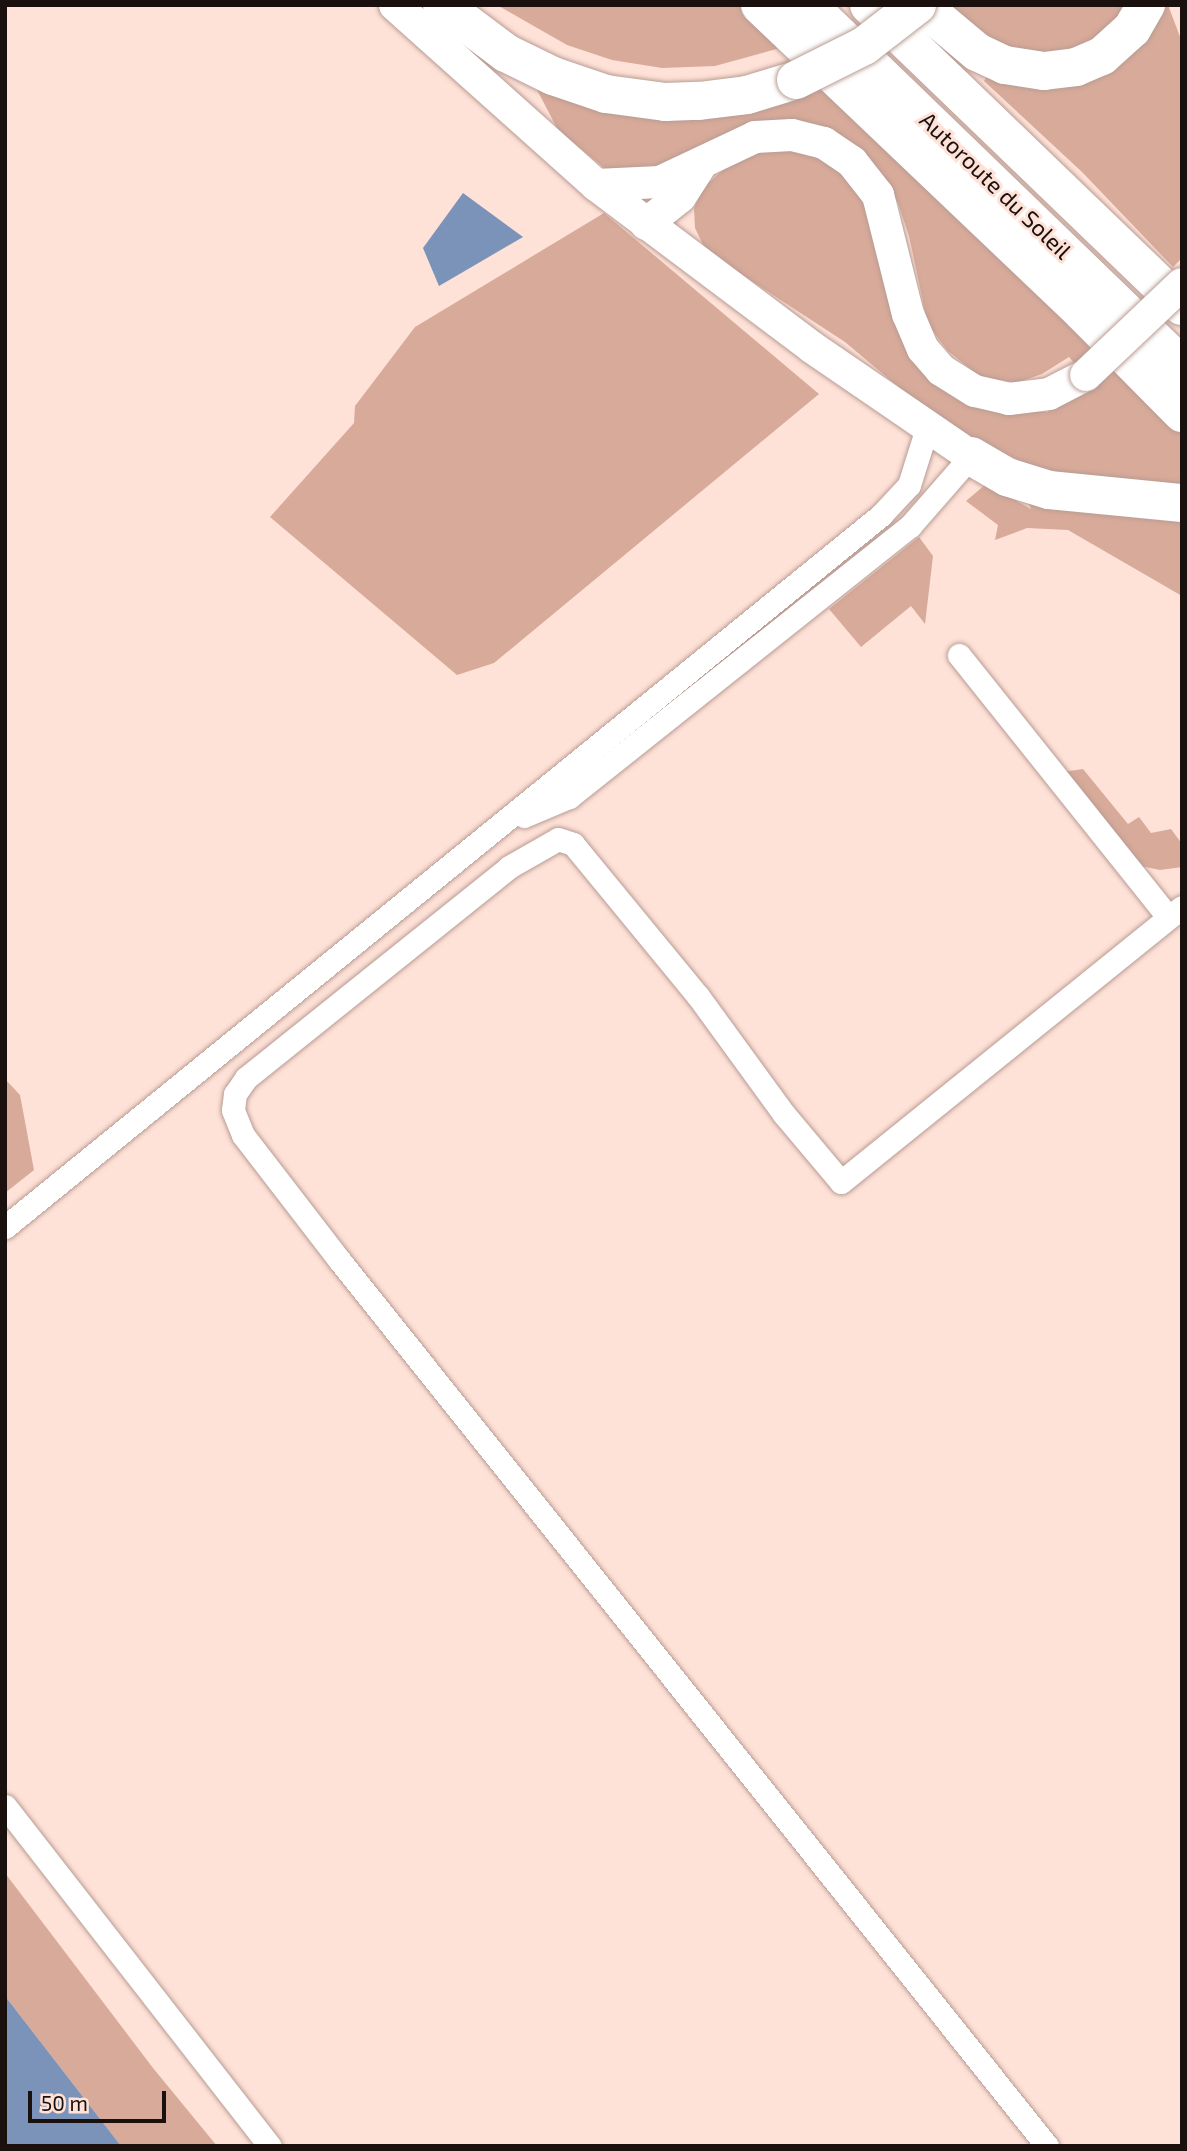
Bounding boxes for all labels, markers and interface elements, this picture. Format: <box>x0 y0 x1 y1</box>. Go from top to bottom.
street label: Autoroute du Soleil <box>915 106 1077 264</box>
scale bar <box>32 2078 170 2122</box>
text: 50 m <box>41 2090 88 2115</box>

